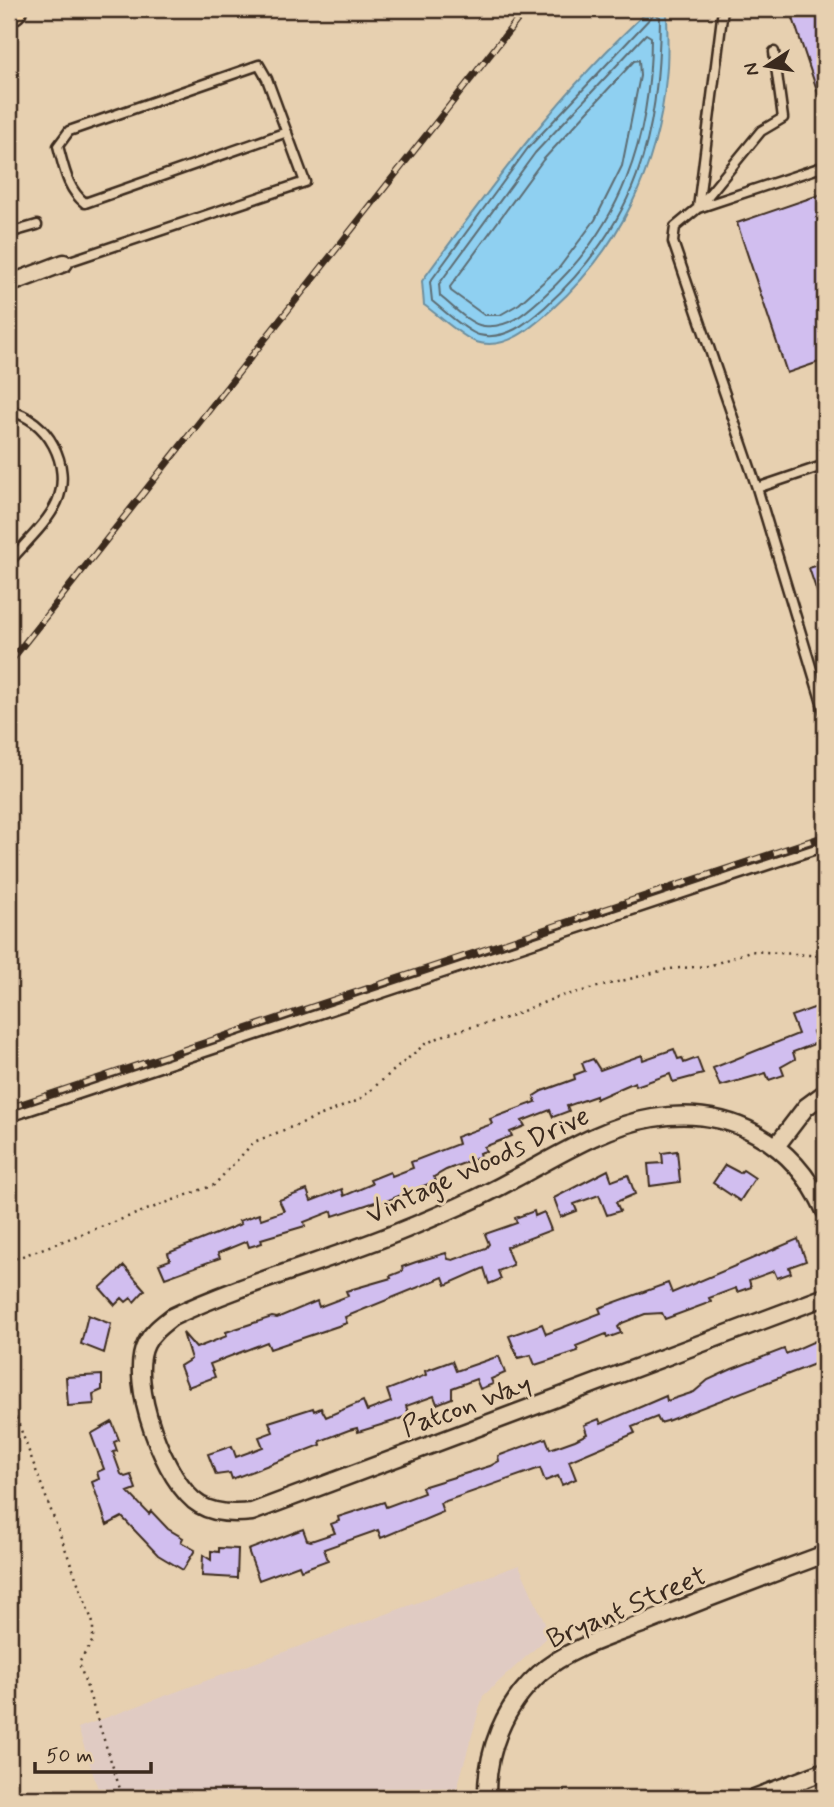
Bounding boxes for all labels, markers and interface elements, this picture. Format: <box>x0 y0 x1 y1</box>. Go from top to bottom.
north arrow <box>732 32 802 102</box>
text: N <box>738 60 765 78</box>
street label: Vintage Woods Drive <box>360 1098 596 1234</box>
street label: Patcon Way <box>397 1366 537 1447</box>
street label: Bryant Street <box>541 1558 713 1659</box>
scale bar <box>35 1730 150 1774</box>
text: 50 m <box>46 1742 93 1770</box>

